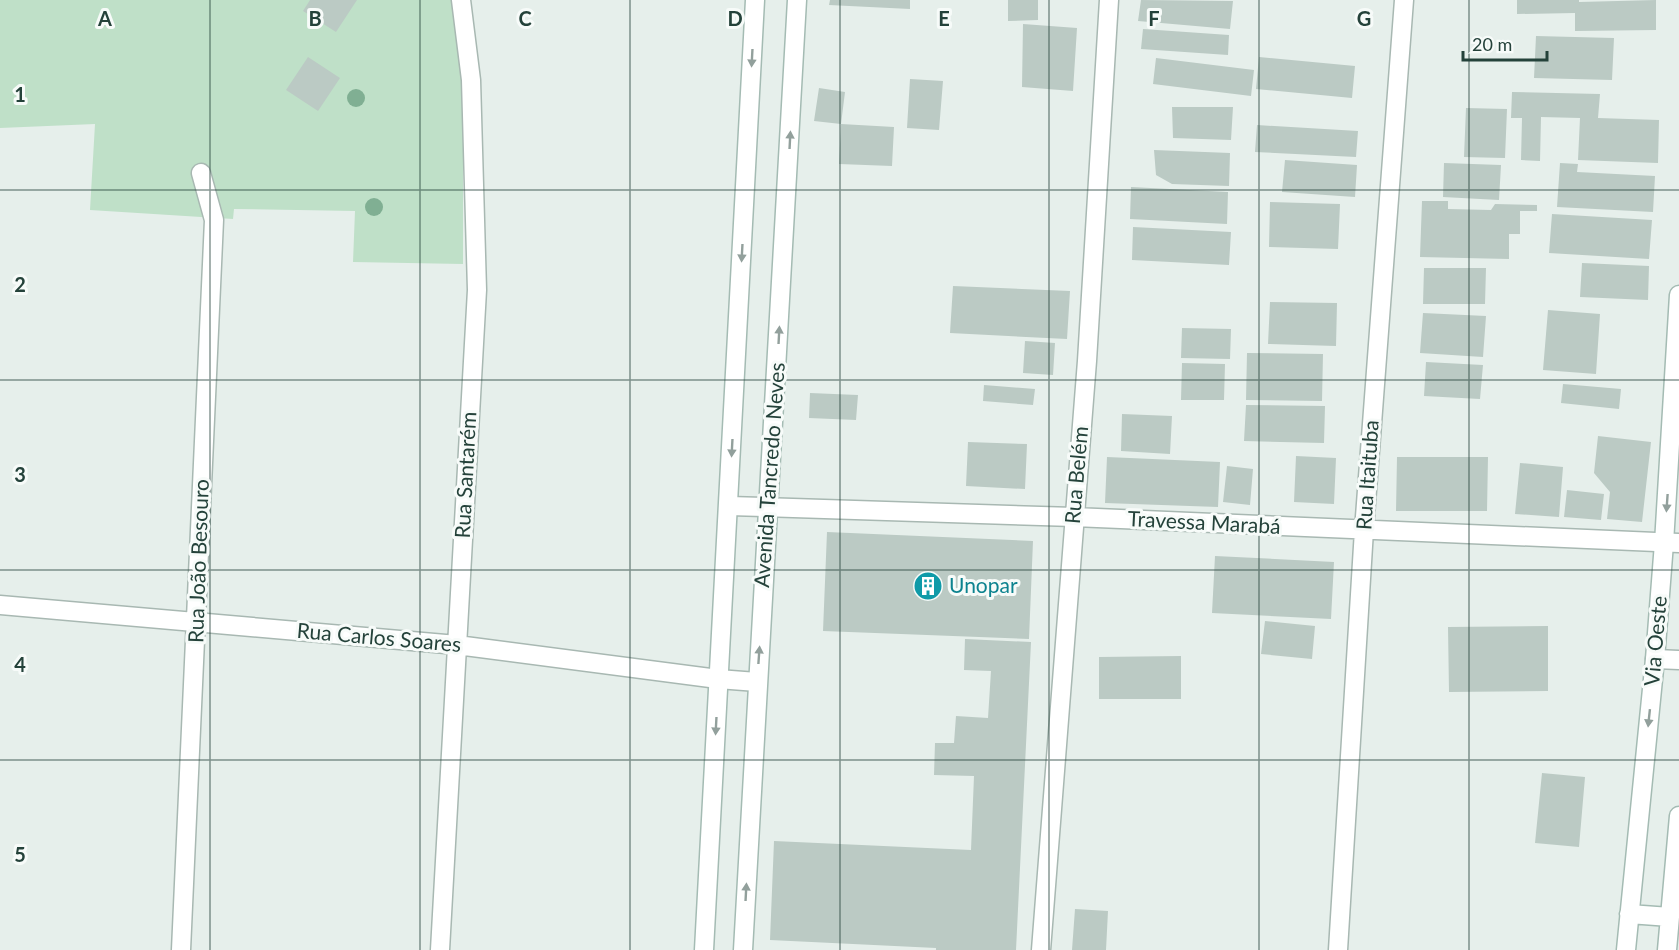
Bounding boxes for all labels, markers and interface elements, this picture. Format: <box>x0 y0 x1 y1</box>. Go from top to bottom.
text: A <box>97 6 112 30</box>
text: B <box>308 6 322 30</box>
text: C <box>518 6 532 30</box>
text: D <box>727 6 743 30</box>
text: E <box>938 6 950 30</box>
text: F <box>1148 6 1160 30</box>
text: G <box>1357 6 1371 30</box>
scale bar <box>1463 24 1547 62</box>
text: 20 m <box>1472 33 1512 55</box>
one-way arrow <box>747 49 757 68</box>
text: 1 <box>14 82 26 106</box>
one-way arrow <box>785 130 794 149</box>
one-way arrow <box>737 244 746 263</box>
text: 2 <box>14 272 26 296</box>
one-way arrow <box>774 325 784 344</box>
street label: Avenida Tancredo Neves <box>748 362 789 588</box>
street label: Rua Santarém <box>449 411 480 539</box>
street label: Rua Itaituba <box>1350 419 1383 531</box>
street label: Rua Belém <box>1059 425 1092 525</box>
one-way arrow <box>727 438 736 457</box>
text: 3 <box>14 462 26 486</box>
street label: Rua João Besouro <box>182 478 213 643</box>
one-way arrow <box>1662 493 1672 512</box>
street label: Travessa Marabá <box>1127 505 1281 538</box>
building icon: Unopar <box>912 570 944 602</box>
place label: Unopar <box>949 572 1018 597</box>
street label: Via Oeste <box>1638 595 1671 687</box>
street label: Rua Carlos Soares <box>296 617 462 656</box>
one-way arrow <box>754 645 764 664</box>
text: 4 <box>14 652 26 676</box>
one-way arrow <box>1644 709 1654 728</box>
one-way arrow <box>711 717 720 736</box>
text: 5 <box>14 842 26 866</box>
one-way arrow <box>742 882 751 901</box>

